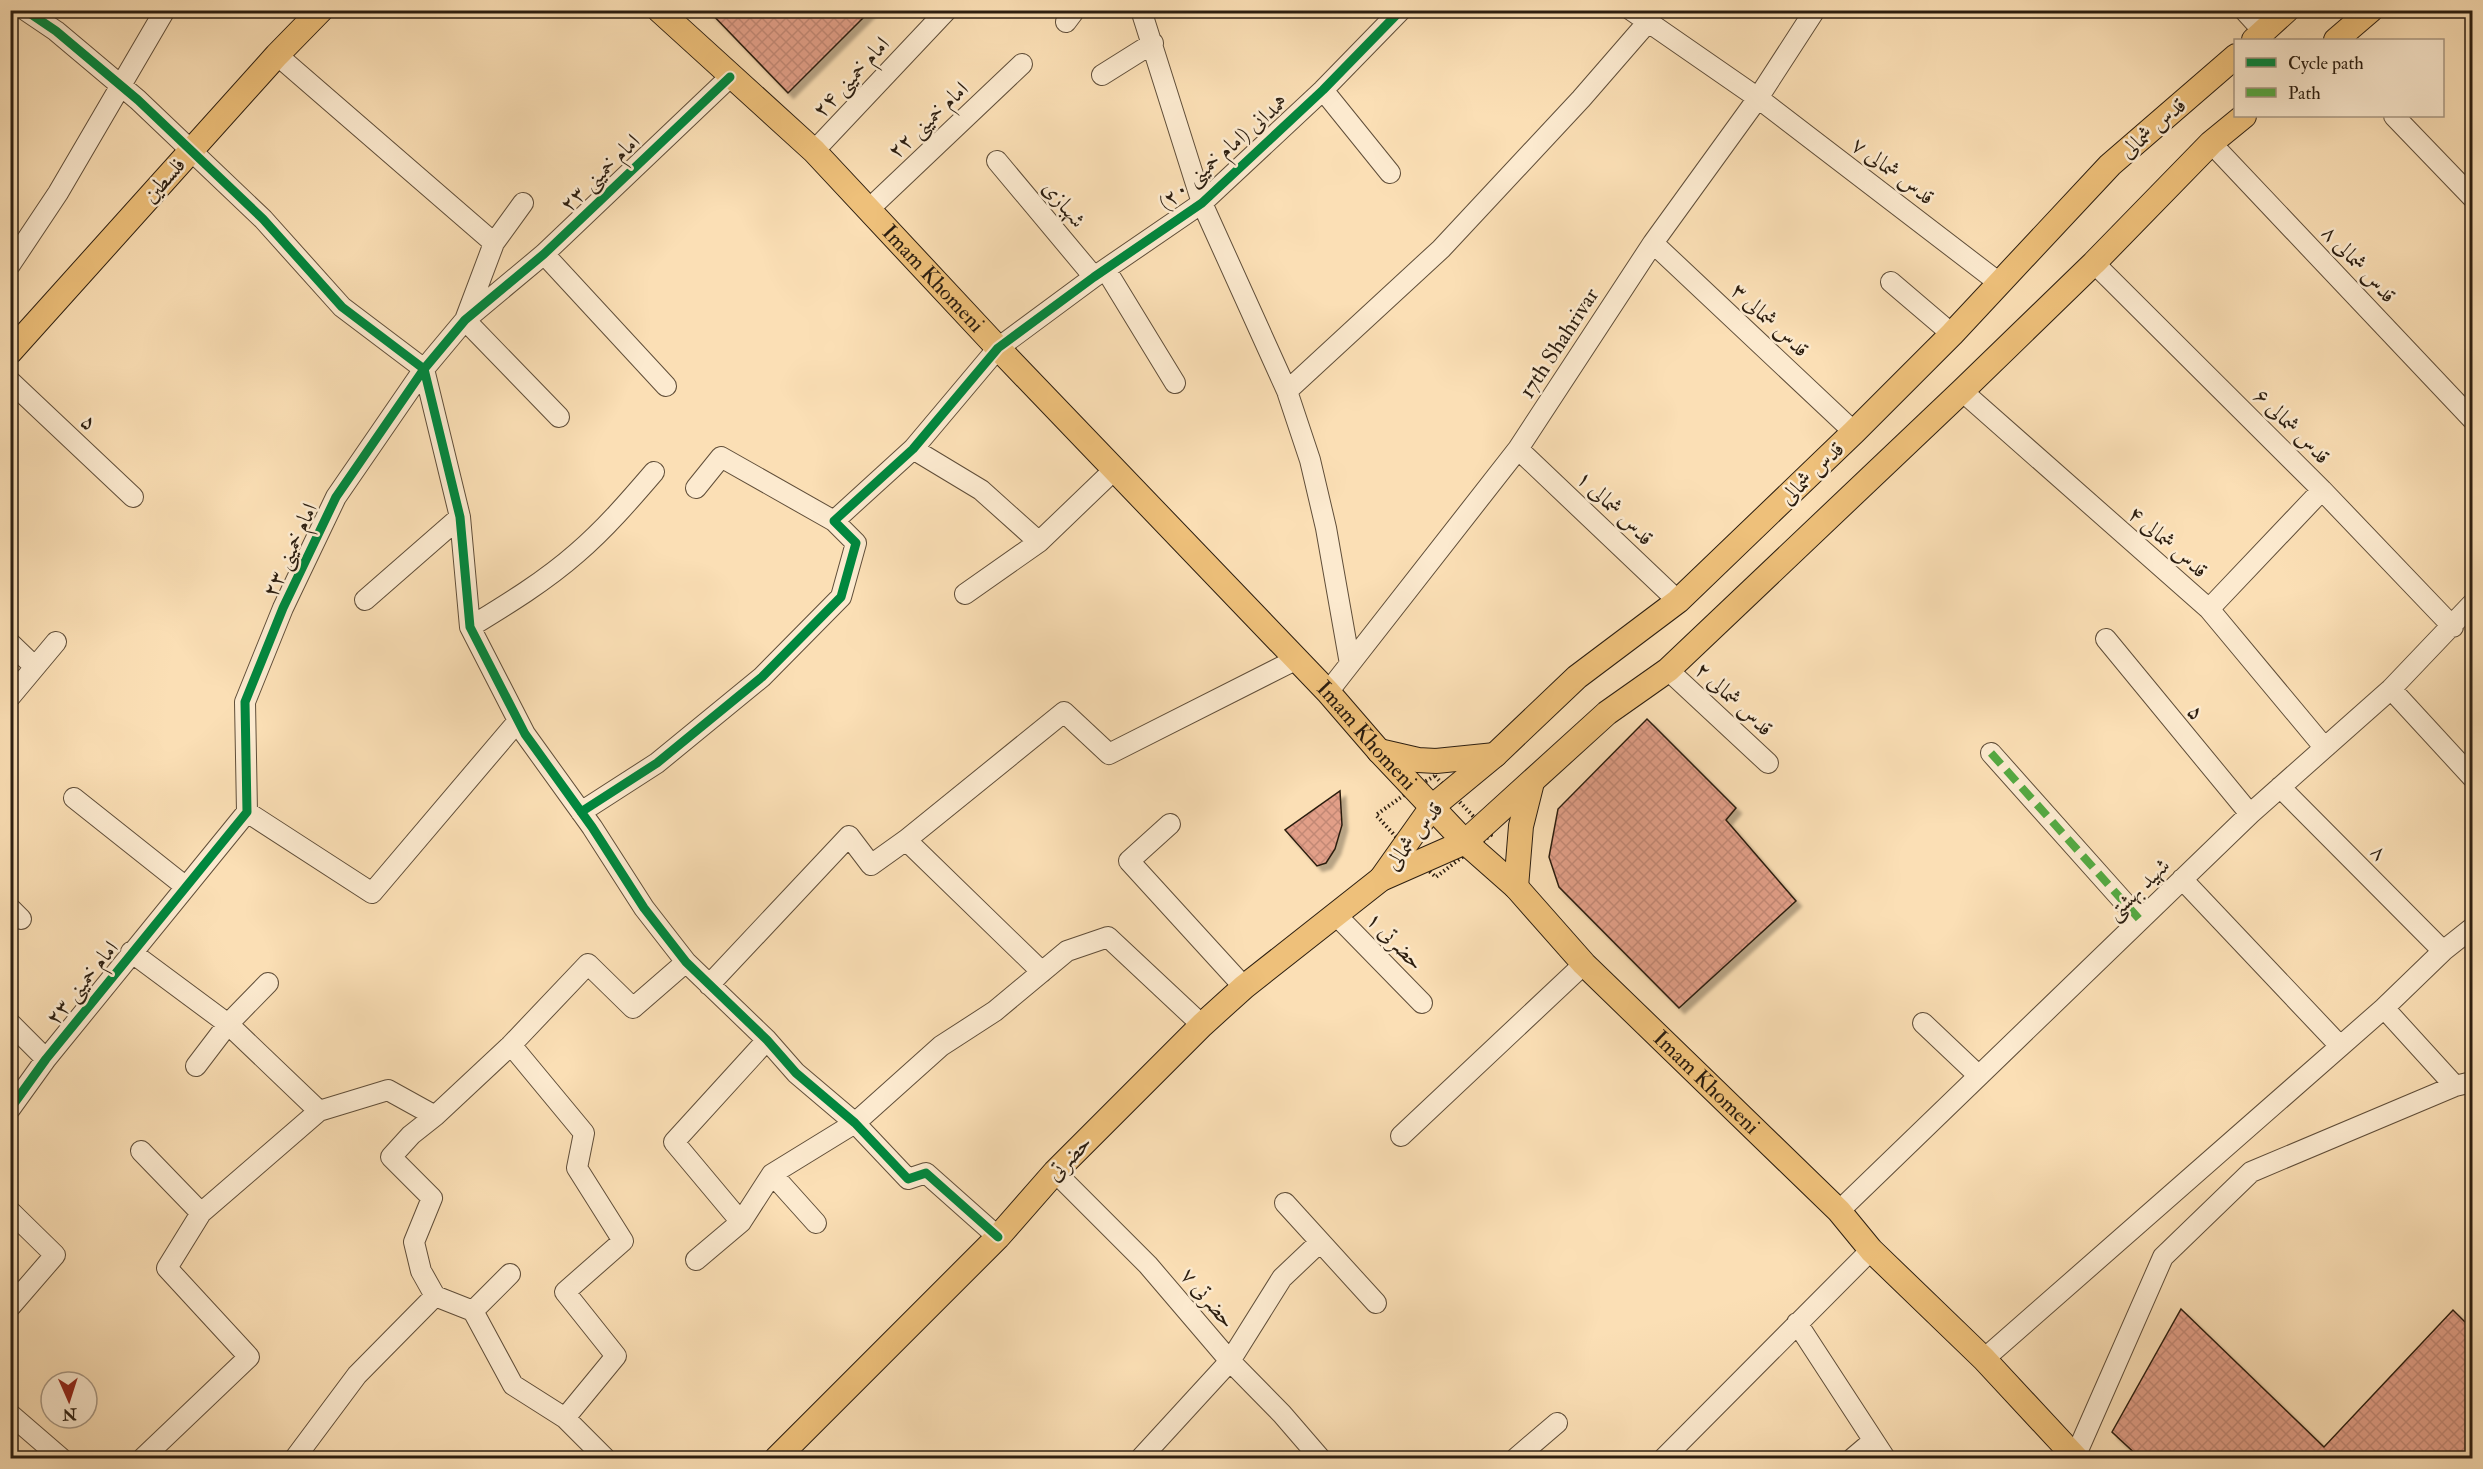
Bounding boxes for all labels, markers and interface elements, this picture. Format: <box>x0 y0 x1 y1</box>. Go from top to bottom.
street label: امام خمینی ۲۴ <box>806 31 899 127</box>
legend <box>2234 39 2444 117</box>
text: Cycle path <box>2288 52 2364 75</box>
street label: امام خمینی ۲۲ <box>882 75 978 168</box>
text: Path <box>2288 82 2321 105</box>
street label: همدانی (امام خمینی ۲۰) <box>1152 88 1297 220</box>
street label: قدس شمالی <box>2114 91 2192 165</box>
street label: امام خمینی ۲۳ <box>554 128 649 222</box>
street label: ۷ قدس شمالی <box>1846 131 1940 211</box>
street label: فلسطین <box>136 151 192 209</box>
street label: شهبازی <box>1036 174 1092 234</box>
street label: Imam Khomeni <box>876 219 990 338</box>
street label: قدس شمالی ۸ <box>2316 219 2402 309</box>
street label: ۳ قدس شمالی <box>1725 277 1815 363</box>
street label: 17th Shahrivar <box>1513 282 1606 404</box>
street label: قدس شمالی ۶ <box>2248 382 2336 470</box>
street label: ۵ <box>75 407 103 437</box>
street label: قدس شمالی <box>1774 435 1850 511</box>
street label: قدس شمالی ۱ <box>1570 464 1660 552</box>
street label: امام خمینی ۲۳ <box>256 498 329 604</box>
street label: قدس شمالی ۴ <box>2122 500 2214 584</box>
street label: قدس شمالی ۲ <box>1689 656 1779 742</box>
street label: Imam Khomeni <box>1311 675 1423 796</box>
street label: ۵ <box>2181 698 2211 726</box>
street label: قدس شمالی <box>1378 796 1450 876</box>
street label: ۸ <box>2365 838 2393 866</box>
street label: شهید بهشتی <box>2100 852 2177 927</box>
street label: حضرتی ۱ <box>1360 906 1430 976</box>
street label: امام خمینی ۲۳ <box>39 935 128 1034</box>
street label: Imam Khomeni <box>1647 1025 1766 1141</box>
street label: حضرتی <box>1040 1129 1098 1187</box>
street label: حضرتی ۷ <box>1174 1262 1242 1334</box>
north arrow <box>39 1370 99 1430</box>
text: N <box>61 1404 78 1424</box>

